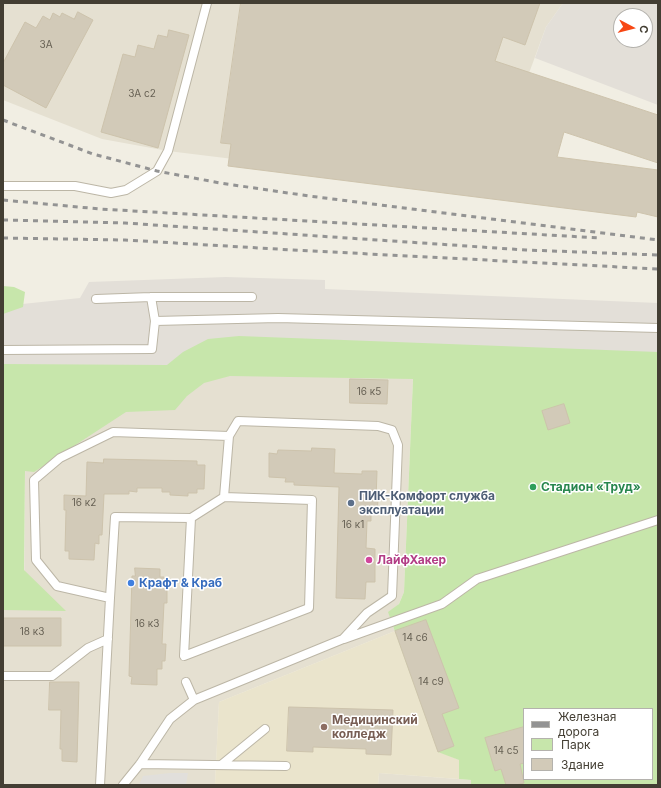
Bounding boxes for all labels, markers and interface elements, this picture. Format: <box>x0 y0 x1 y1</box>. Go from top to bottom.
north arrow <box>613 8 653 48</box>
text: С <box>636 24 651 34</box>
house number: 3А <box>39 39 53 51</box>
house number: 3А с2 <box>128 88 156 100</box>
house number: 16 к5 <box>357 386 381 398</box>
place label: Стадион «Труд» <box>541 480 641 494</box>
marker: Стадион «Труд» <box>528 482 538 492</box>
place label: ПИК-Комфорт служба эксплуатации <box>359 489 495 517</box>
house number: 16 к2 <box>72 497 96 509</box>
marker: ПИК-Комфорт служба эксплуатации <box>346 498 356 508</box>
house number: 16 к1 <box>342 519 364 531</box>
place label: ЛайфХакер <box>377 553 446 567</box>
marker: ЛайфХакер <box>364 555 374 565</box>
place label: Крафт & Краб <box>139 576 222 590</box>
marker: Крафт & Краб <box>126 578 136 588</box>
house number: 16 к3 <box>135 618 159 630</box>
house number: 18 к3 <box>20 626 44 638</box>
house number: 14 с6 <box>402 632 428 644</box>
house number: 14 с9 <box>418 676 444 688</box>
legend <box>523 708 653 780</box>
text: Железная дорога <box>558 709 616 739</box>
place label: Медицинский колледж <box>332 713 418 741</box>
marker: Медицинский колледж <box>319 722 329 732</box>
text: Парк <box>561 737 591 752</box>
house number: 14 с5 <box>493 745 519 757</box>
text: Здание <box>561 757 604 772</box>

